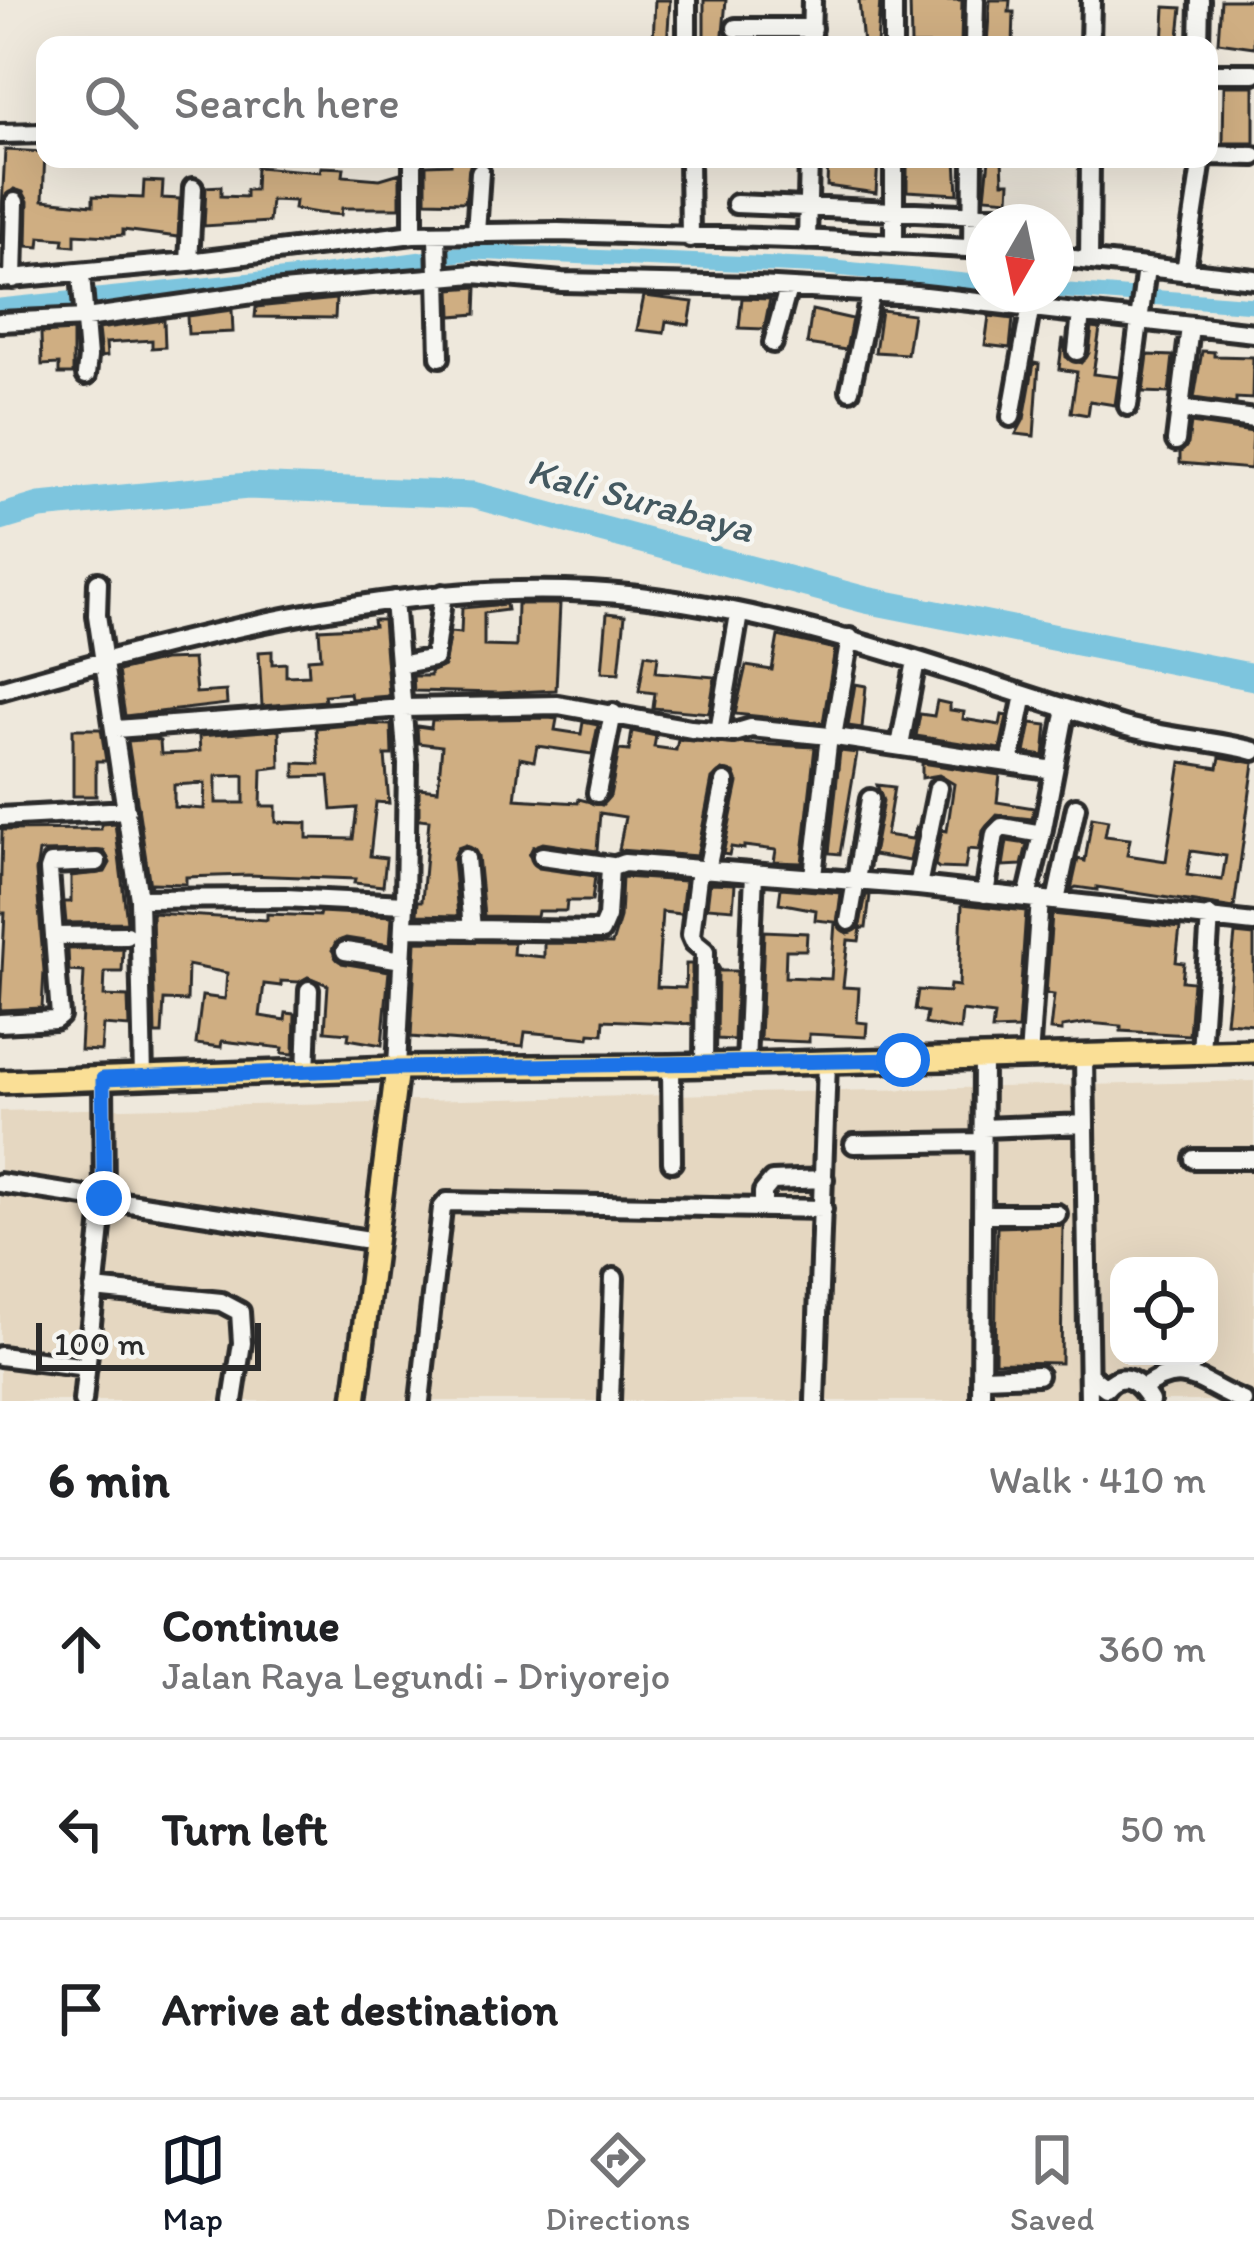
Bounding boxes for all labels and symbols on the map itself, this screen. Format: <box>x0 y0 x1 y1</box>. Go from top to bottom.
north arrow <box>966 204 1074 312</box>
water label: Kali Surabaya <box>523 447 760 552</box>
route start <box>876 1033 930 1087</box>
route end <box>77 1171 131 1225</box>
scale bar <box>36 1317 261 1370</box>

